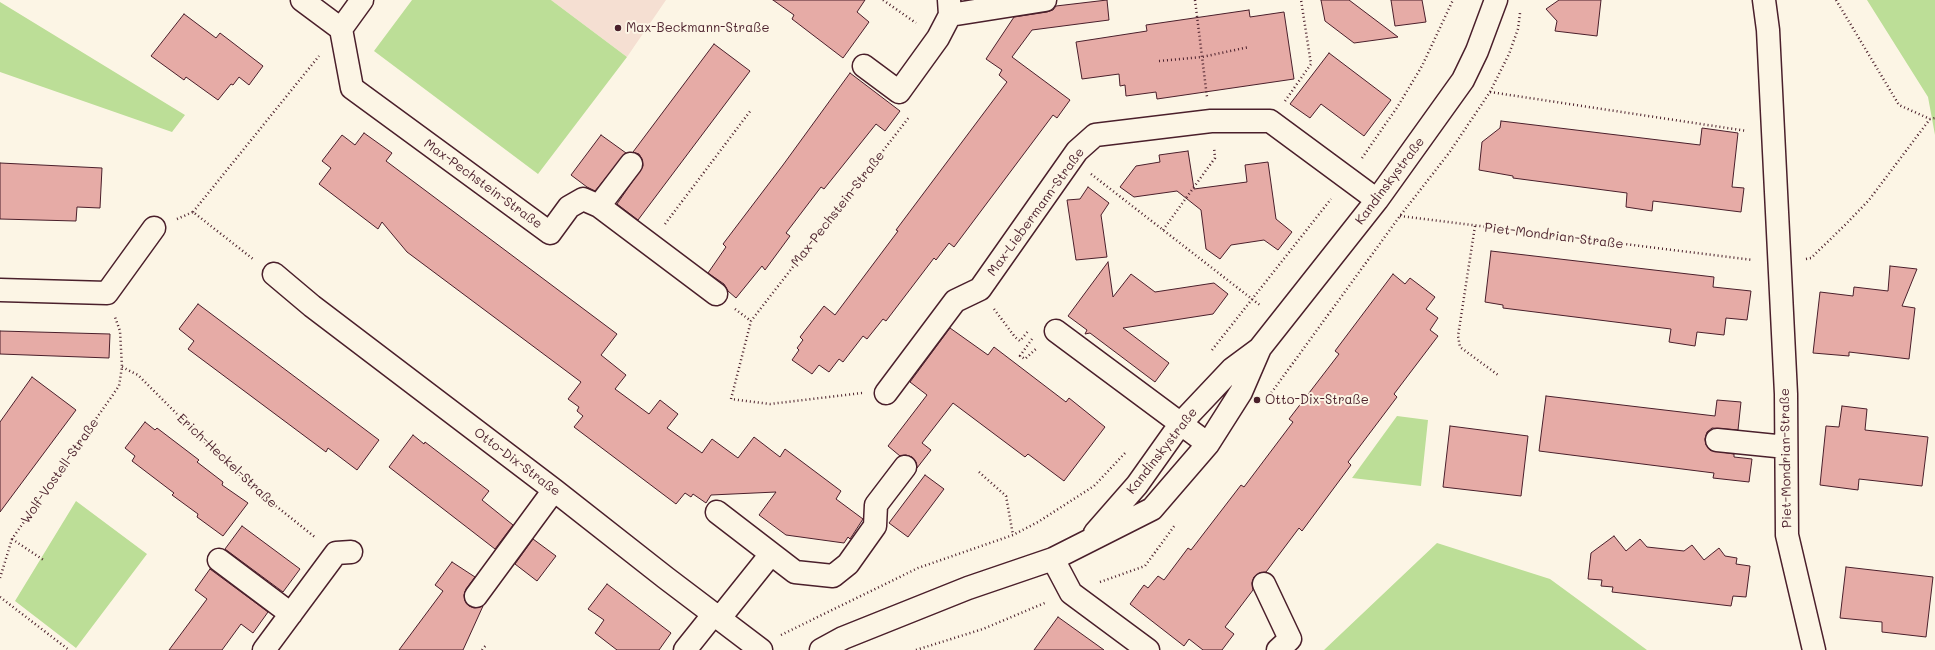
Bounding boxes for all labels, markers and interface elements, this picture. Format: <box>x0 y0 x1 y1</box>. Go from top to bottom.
place label: Max-Beckmann-Straße <box>626 20 770 36</box>
marker: Max-Beckmann-Straße <box>613 23 623 33</box>
street label: Kandinskystraße <box>1352 134 1428 228</box>
street label: Max-Pechstein-Straße <box>421 136 545 232</box>
street label: Max-Liebermann-Straße <box>984 145 1088 279</box>
street label: Max-Pechstein-Straße <box>788 148 888 270</box>
street label: Piet-Mondrian-Straße <box>1484 220 1624 252</box>
street label: Piet-Mondrian-Straße <box>1777 388 1795 528</box>
place label: Otto-Dix-Straße <box>1265 392 1369 408</box>
marker: Otto-Dix-Straße <box>1252 395 1262 405</box>
street label: Kandinskystraße <box>1123 405 1201 497</box>
street label: Erich-Heckel-Straße <box>174 411 280 511</box>
street label: Wolf-Vostell-Straße <box>18 415 102 527</box>
street label: Otto-Dix-Straße <box>471 425 563 499</box>

